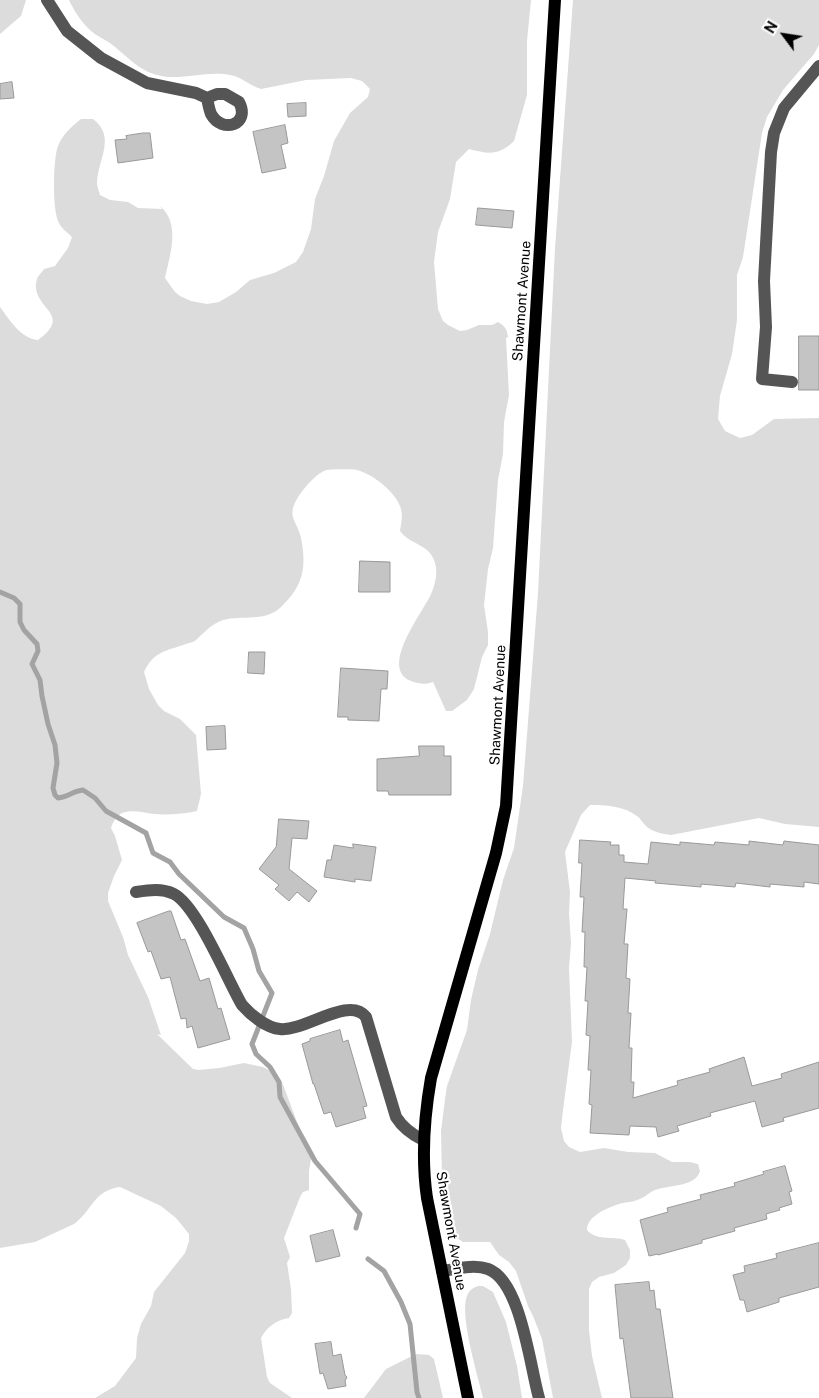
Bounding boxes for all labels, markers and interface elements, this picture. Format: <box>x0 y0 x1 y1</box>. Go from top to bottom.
north arrow <box>759 10 809 60</box>
text: N <box>761 18 781 36</box>
street label: Shawmont Avenue <box>509 240 535 362</box>
street label: Shawmont Avenue <box>486 644 510 766</box>
street label: Shawmont Avenue <box>432 1170 470 1292</box>

